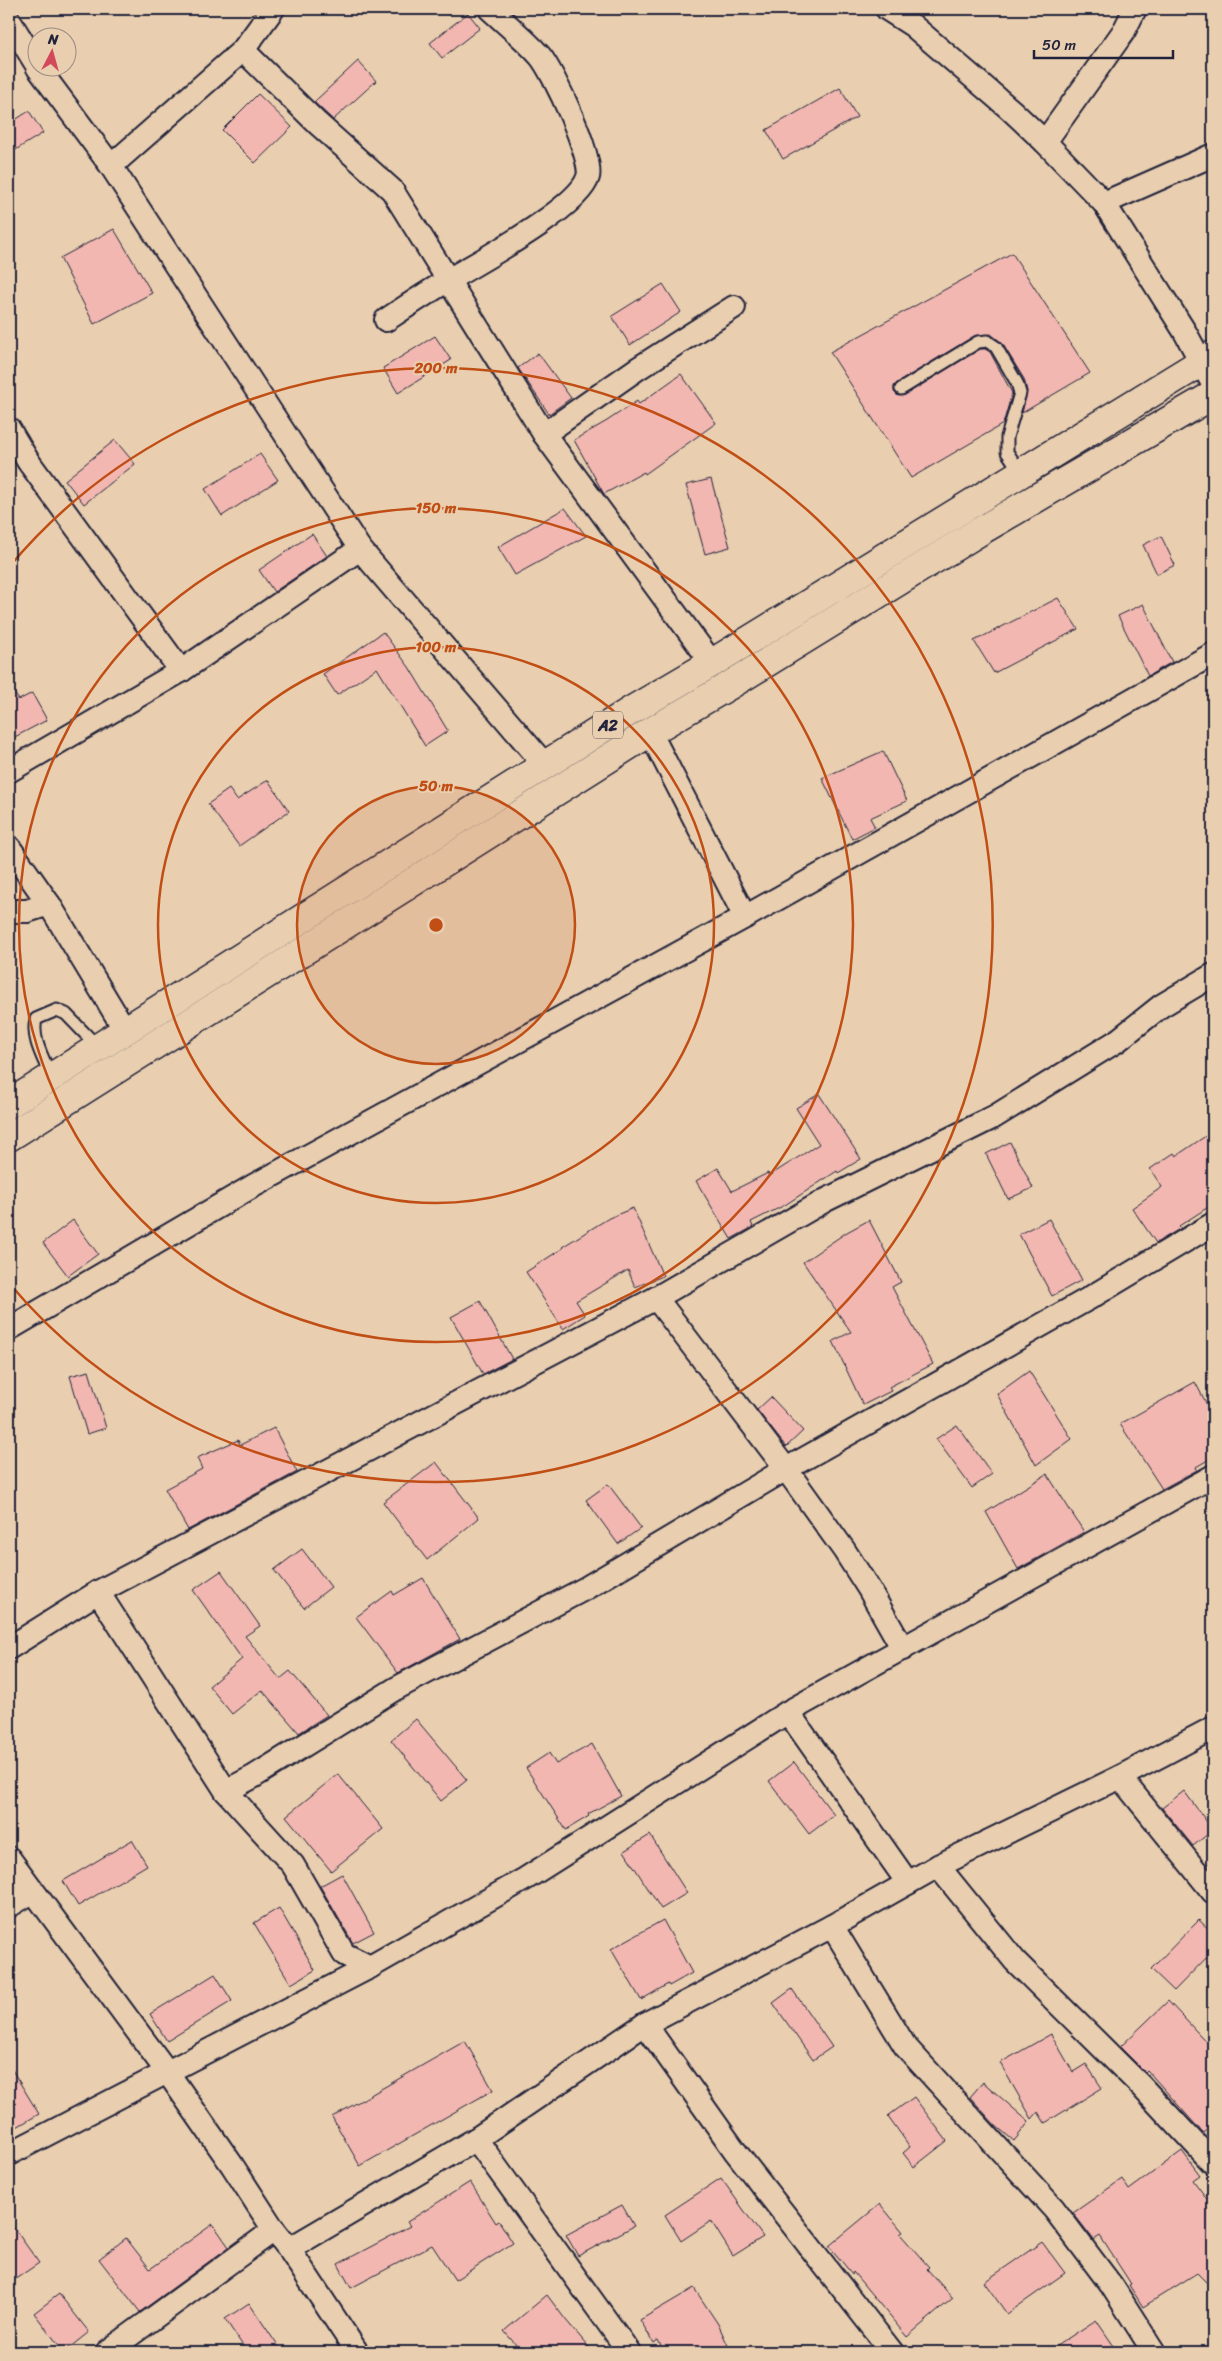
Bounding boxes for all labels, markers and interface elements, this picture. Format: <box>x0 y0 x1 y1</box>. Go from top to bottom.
text: N <box>46 27 60 53</box>
north arrow <box>28 28 78 78</box>
scale bar <box>1034 28 1173 60</box>
text: 50 m <box>1042 32 1077 58</box>
text: 200 m <box>413 355 458 381</box>
text: 150 m <box>416 495 457 521</box>
text: 100 m <box>416 634 457 660</box>
road number: A2 <box>593 712 623 738</box>
text: 50 m <box>419 773 454 799</box>
centre of rings <box>427 916 445 934</box>

